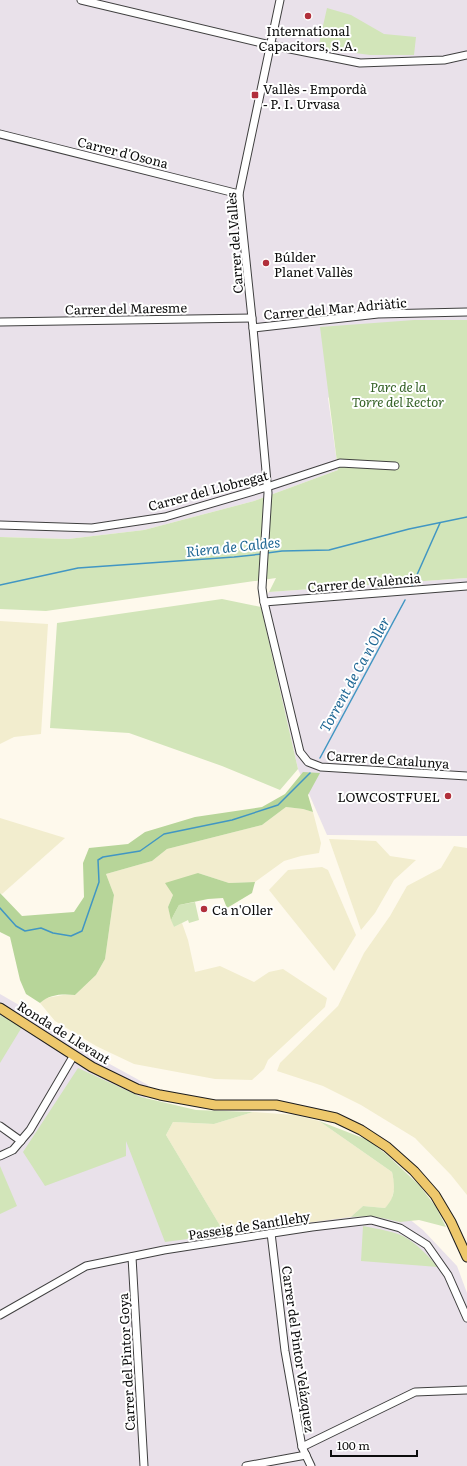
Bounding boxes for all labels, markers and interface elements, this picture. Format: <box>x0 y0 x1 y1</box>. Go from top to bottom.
marker: International Capacitors, S.A. <box>303 11 313 21</box>
place label: International Capacitors, S.A. <box>259 21 357 55</box>
place label: Vallès - Empordà - P. I. Urvasa <box>263 79 367 113</box>
marker: Vallès - Empordà - P. I. Urvasa <box>250 90 260 100</box>
street label: Carrer d'Osona <box>76 132 170 172</box>
street label: Carrer del Vallès <box>221 192 247 294</box>
place label: Búlder Planet Vallès <box>274 247 353 281</box>
marker: Búlder Planet Vallès <box>261 258 271 268</box>
street label: Carrer del Mar Adriàtic <box>263 292 408 324</box>
street label: Carrer del Maresme <box>65 297 187 319</box>
park label: Parc de la Torre del Rector <box>352 377 444 411</box>
street label: Carrer del Llobregat <box>146 465 271 515</box>
water label: Riera de Caldes <box>185 531 281 561</box>
street label: Carrer de València <box>307 568 421 596</box>
water label: Torrent de Ca n'Oller <box>314 612 394 735</box>
street label: Carrer de Catalunya <box>326 745 450 773</box>
place label: LOWCOSTFUEL <box>337 787 440 806</box>
marker: LOWCOSTFUEL <box>443 791 453 801</box>
place label: Ca n'Oller <box>212 900 273 919</box>
marker: Ca n'Oller <box>199 904 209 914</box>
street label: Ronda de Llevant <box>14 996 115 1069</box>
street label: Passeig de Santllehy <box>187 1206 312 1244</box>
street label: Carrer del Pintor Velázquez <box>278 1265 320 1433</box>
street label: Carrer del Pintor Goya <box>113 1293 139 1431</box>
scale bar <box>331 1432 417 1458</box>
text: 100 m <box>337 1436 370 1454</box>

